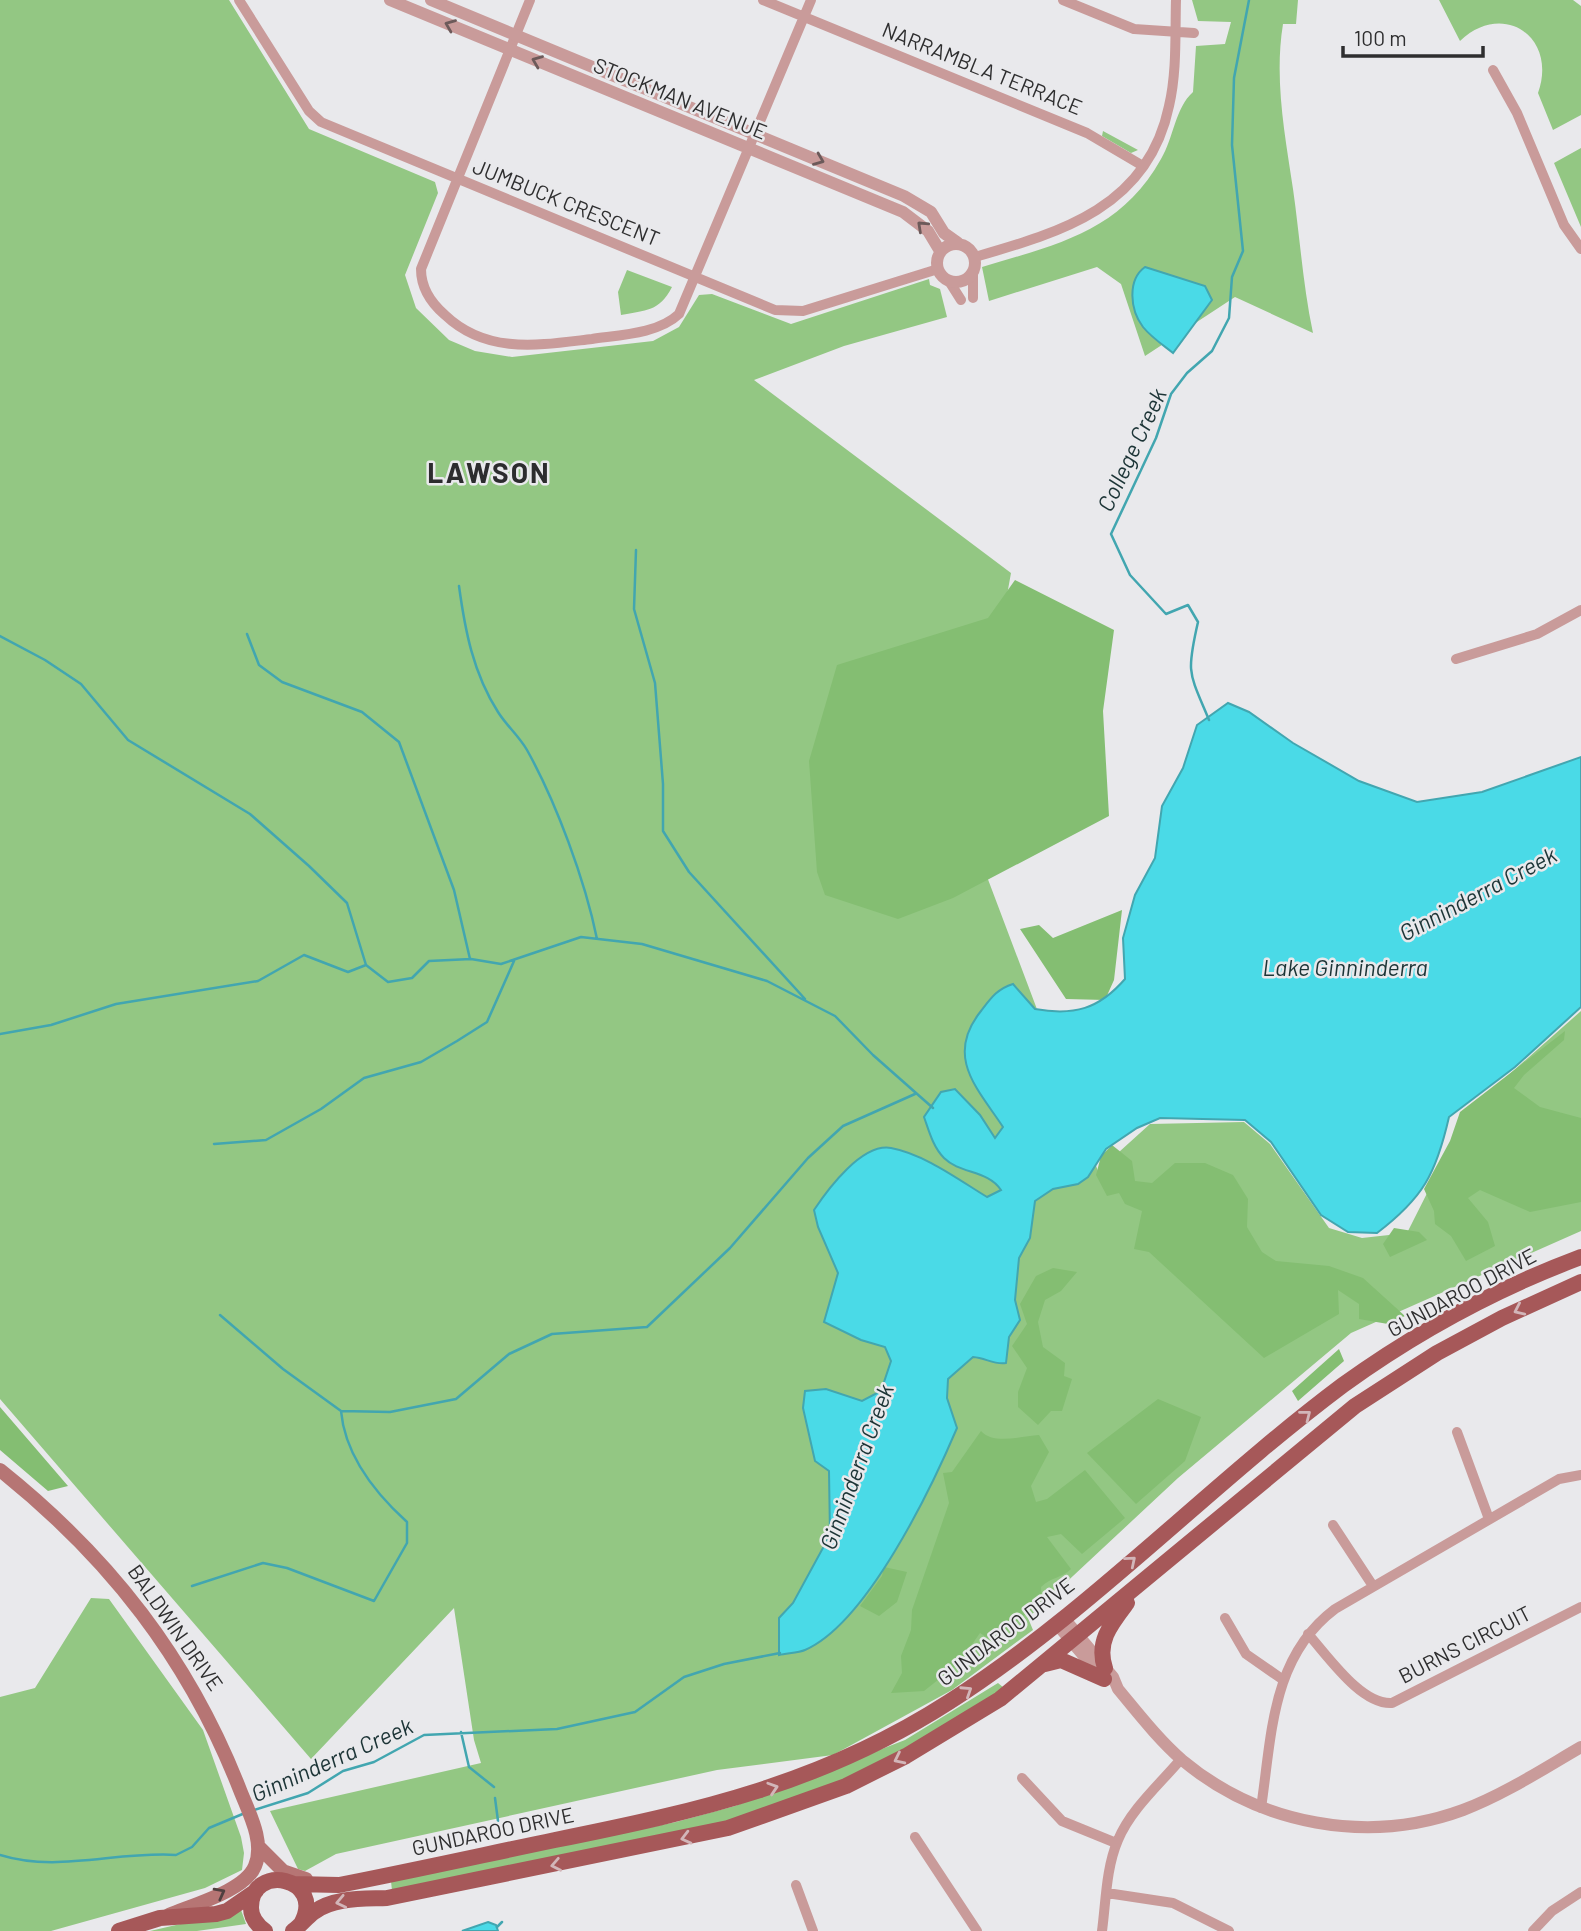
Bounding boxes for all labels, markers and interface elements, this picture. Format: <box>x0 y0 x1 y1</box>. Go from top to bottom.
scale bar <box>1343 14 1483 58</box>
street label: NARRAMBLA TERRACE <box>879 16 1086 119</box>
one-way arrow <box>445 19 457 33</box>
text: 100 m <box>1354 25 1407 50</box>
street label: STOCKMAN AVENUE <box>590 51 771 144</box>
one-way arrow <box>531 55 543 69</box>
one-way arrow <box>812 152 824 166</box>
street label: JUMBUCK CRESCENT <box>470 153 664 251</box>
one-way arrow <box>917 222 930 234</box>
water label: College Creek <box>1090 384 1172 516</box>
district label: LAWSON <box>427 455 551 489</box>
water label: Ginninderra Creek <box>1394 840 1561 946</box>
water label: Lake Ginninderra <box>1262 953 1428 981</box>
street label: GUNDAROO DRIVE <box>1383 1242 1540 1341</box>
one-way arrow <box>1513 1302 1526 1316</box>
water label: Ginninderra Creek <box>813 1380 899 1553</box>
one-way arrow <box>1298 1411 1311 1424</box>
one-way arrow <box>1123 1557 1136 1569</box>
street label: BALDWIN DRIVE <box>123 1559 229 1695</box>
street label: GUNDAROO DRIVE <box>932 1571 1078 1690</box>
street label: BURNS CIRCUIT <box>1394 1600 1535 1688</box>
one-way arrow <box>959 1686 972 1699</box>
water label: Ginninderra Creek <box>246 1711 417 1807</box>
one-way arrow <box>894 1751 906 1765</box>
one-way arrow <box>766 1782 778 1796</box>
street label: GUNDAROO DRIVE <box>409 1801 576 1860</box>
one-way arrow <box>680 1830 692 1844</box>
one-way arrow <box>550 1856 562 1871</box>
one-way arrow <box>213 1888 225 1902</box>
one-way arrow <box>335 1893 347 1908</box>

